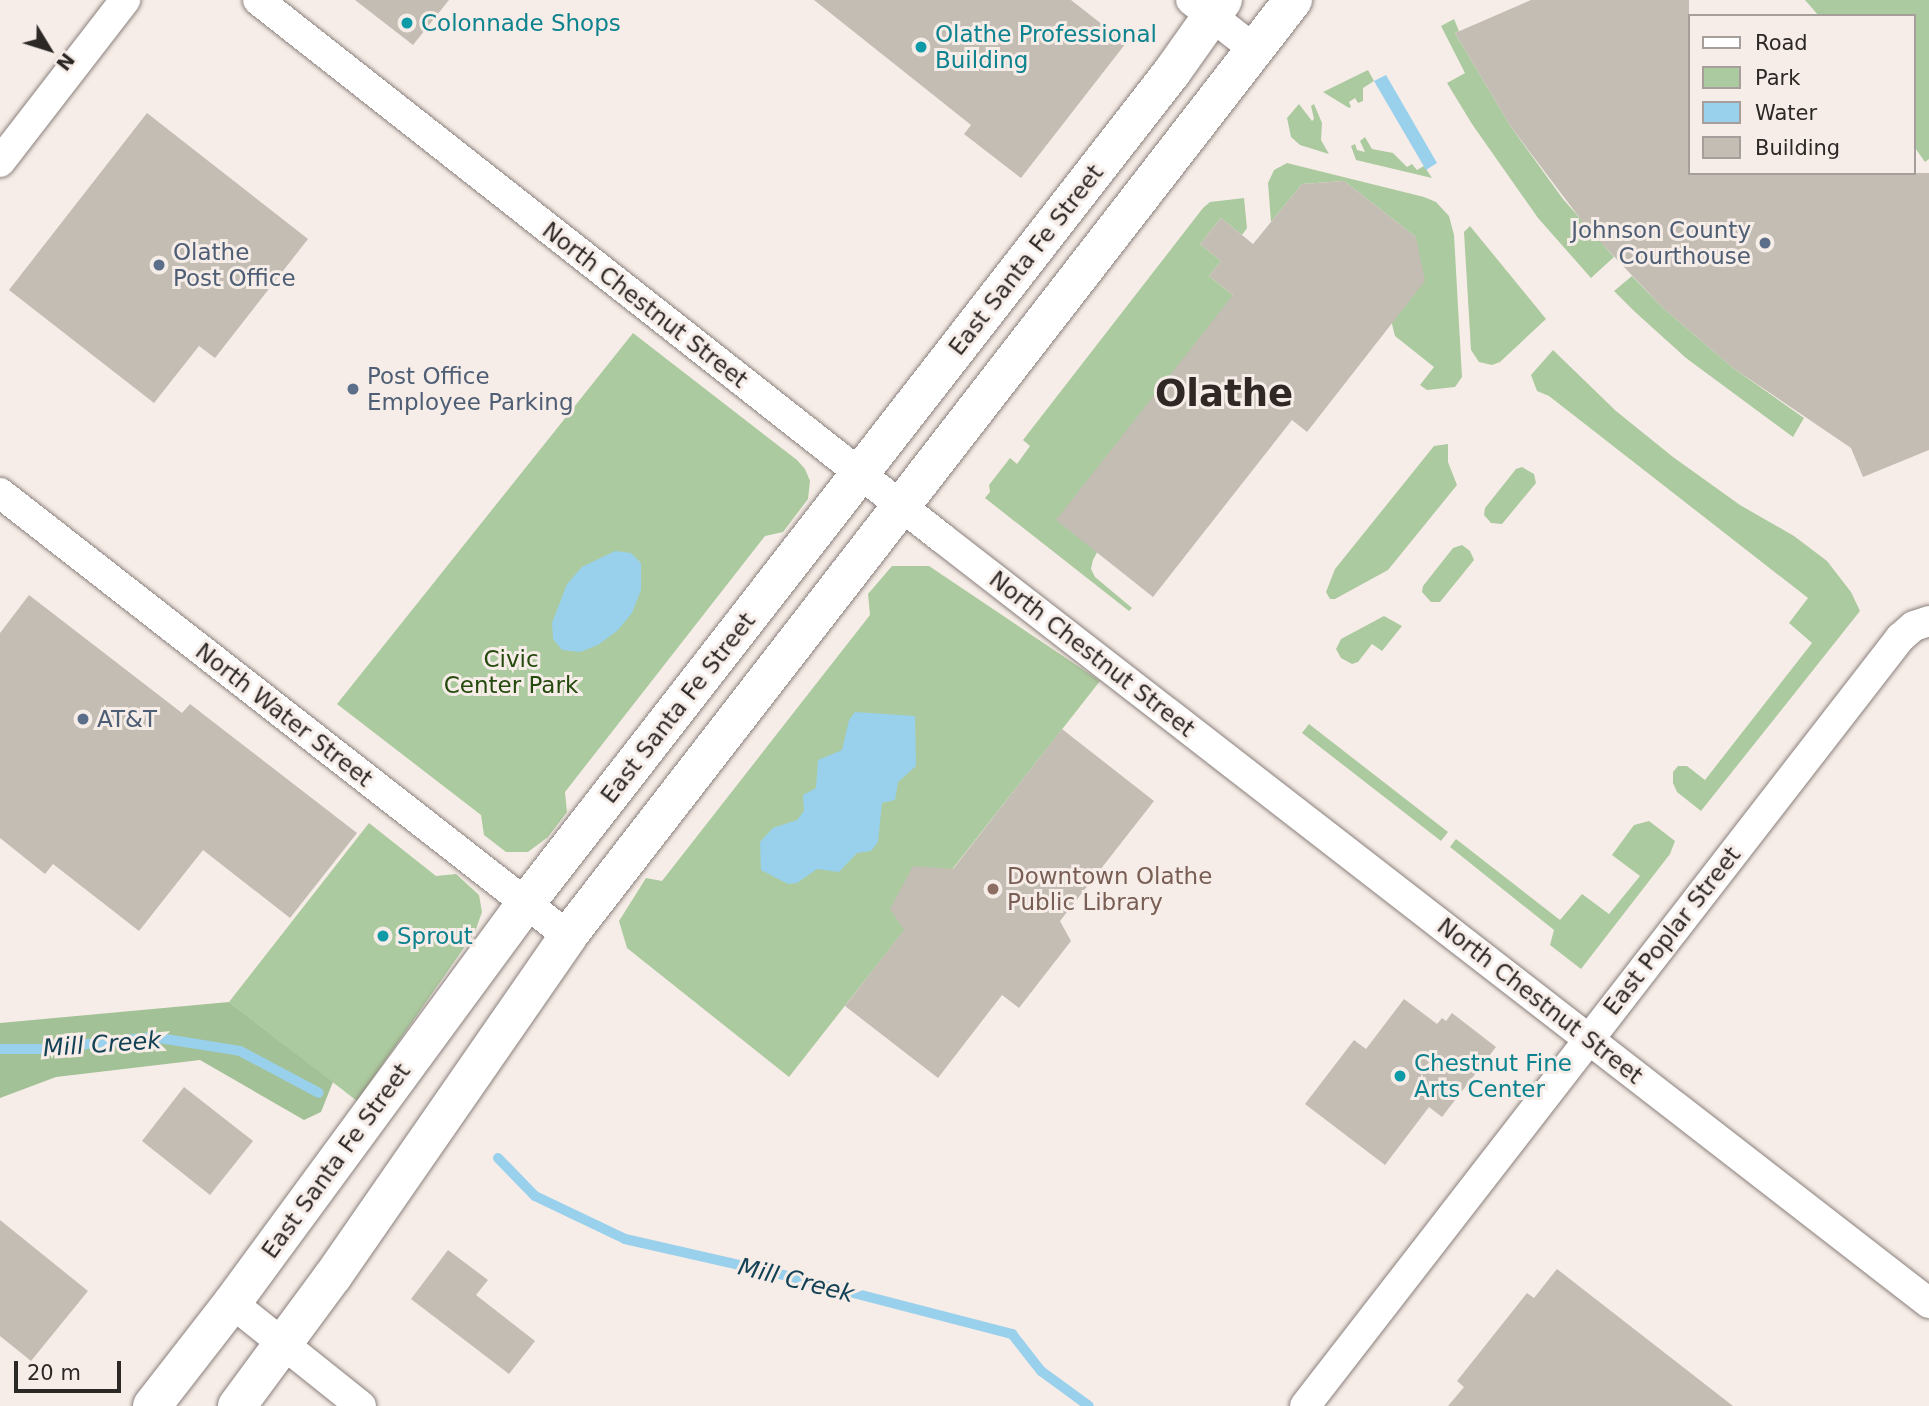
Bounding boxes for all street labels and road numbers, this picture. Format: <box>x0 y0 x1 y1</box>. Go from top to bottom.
street label: East Santa Fe Street <box>943 159 1109 361</box>
street label: North Chestnut Street <box>537 216 753 394</box>
street label: North Chestnut Street <box>984 565 1200 743</box>
street label: East Santa Fe Street <box>595 607 761 809</box>
street label: North Water Street <box>190 637 378 793</box>
street label: East Poplar Street <box>1598 841 1746 1021</box>
street label: North Chestnut Street <box>1432 912 1648 1090</box>
street label: East Santa Fe Street <box>256 1058 416 1264</box>

